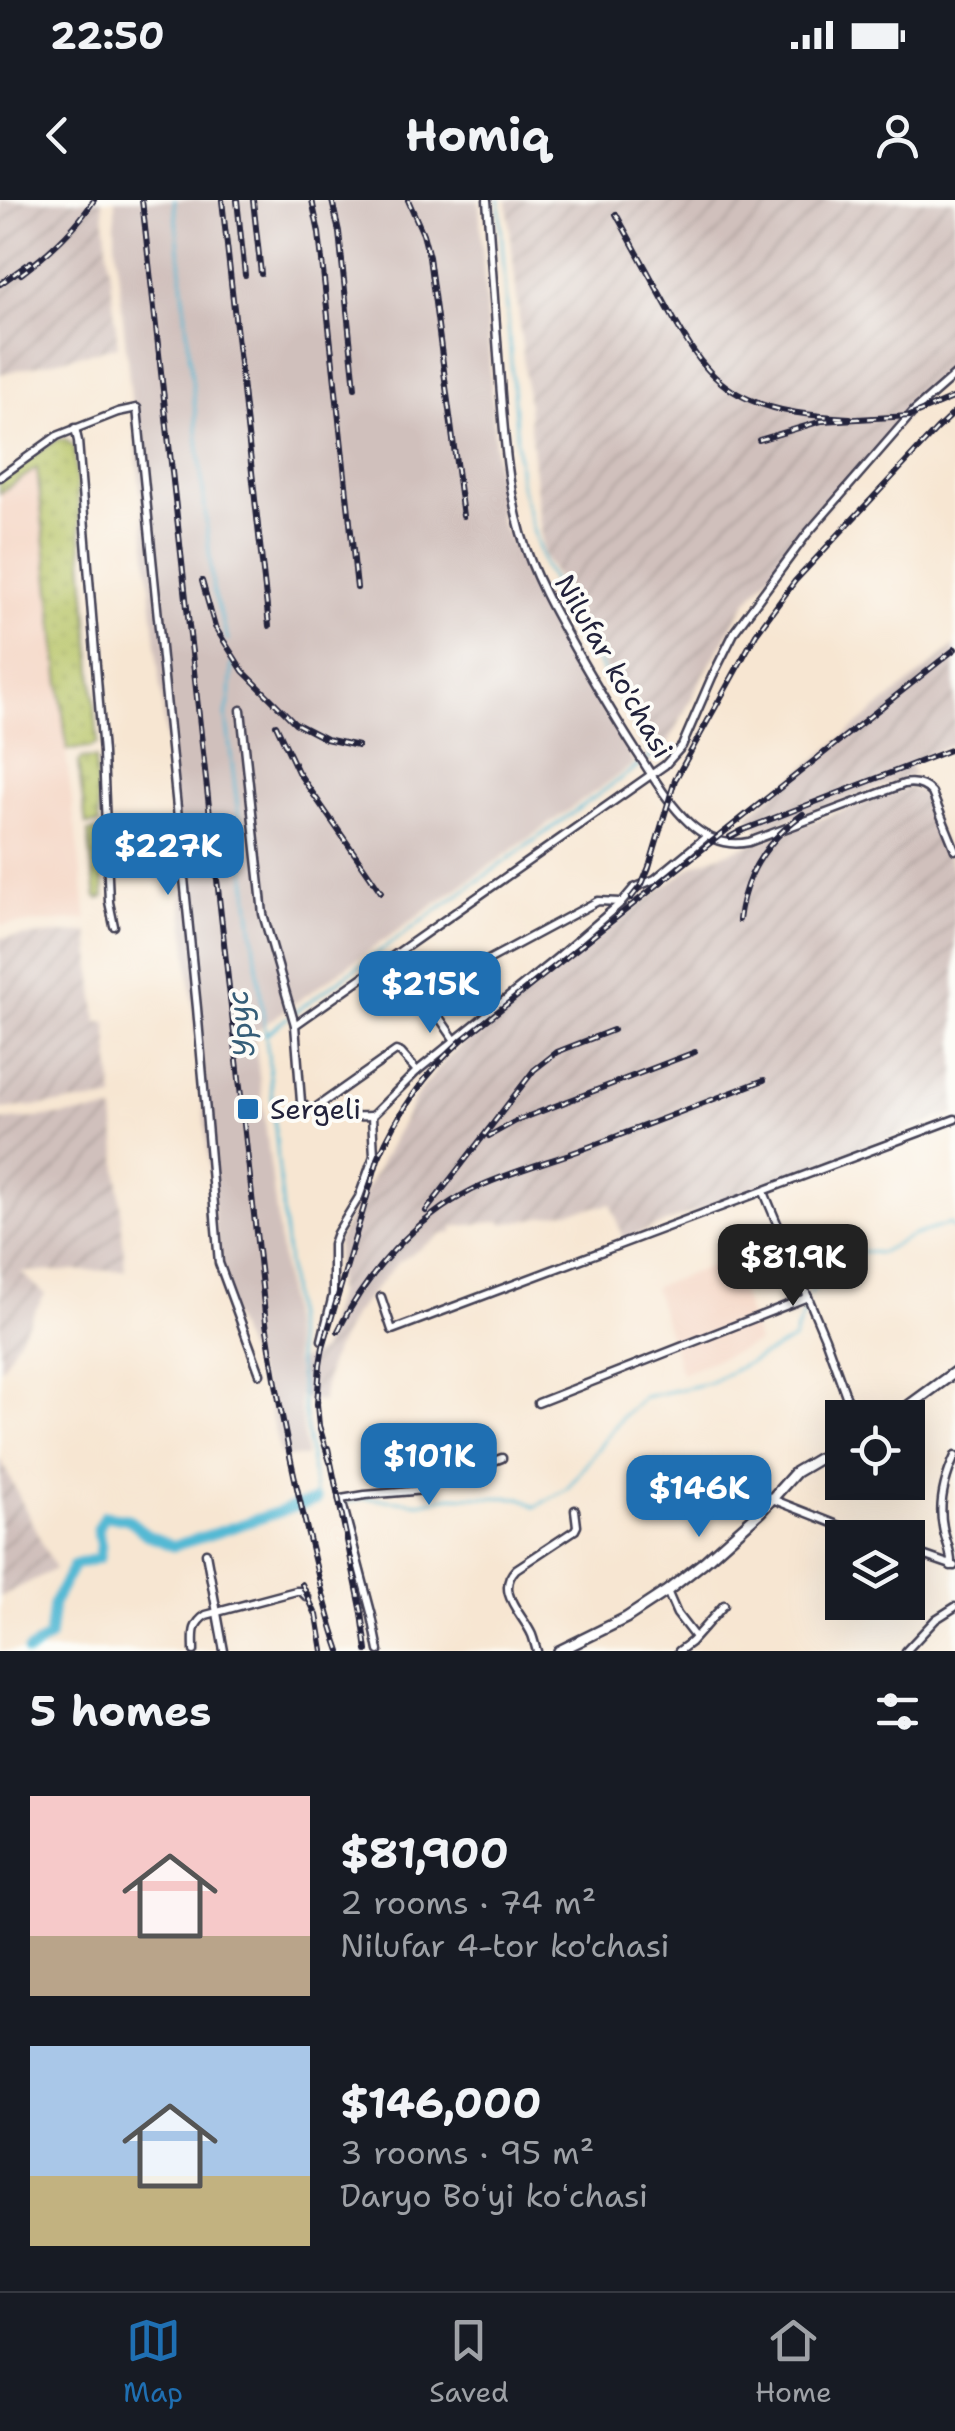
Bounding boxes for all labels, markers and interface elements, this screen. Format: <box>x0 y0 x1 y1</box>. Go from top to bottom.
text: 22:50 <box>50 10 165 61</box>
text: Homiq <box>405 105 550 165</box>
icon: back <box>30 108 85 163</box>
icon: person <box>870 108 925 163</box>
street label: Nilufar ko'chasi <box>546 567 682 765</box>
pin: $227K <box>98 813 238 898</box>
text: $227K <box>114 824 222 867</box>
pin: $215K <box>360 951 500 1036</box>
text: $215K <box>381 962 479 1005</box>
water label: Урус <box>216 988 265 1060</box>
place label: Sergeli <box>270 1090 361 1128</box>
marker: Sergeli <box>235 1096 261 1122</box>
pin: $81.9K <box>712 1224 874 1309</box>
text: $81.9K <box>740 1235 846 1278</box>
map controls <box>825 1400 925 1620</box>
button: locate <box>825 1400 925 1500</box>
pin: $101K <box>359 1423 499 1508</box>
text: $101K <box>383 1434 475 1477</box>
pin: $146K <box>629 1455 769 1540</box>
text: $146K <box>648 1466 750 1509</box>
button: layers <box>825 1520 925 1620</box>
text: 5 homes <box>30 1683 211 1739</box>
icon: filters <box>870 1684 925 1739</box>
text: $81,900 <box>340 1825 509 1881</box>
icon: home <box>110 1836 230 1956</box>
text: 2 rooms · 74 m² <box>340 1881 596 1924</box>
text: Nilufar 4-tor ko'chasi <box>340 1924 670 1967</box>
text: $146,000 <box>340 2075 542 2131</box>
icon: home <box>110 2086 230 2206</box>
text: 3 rooms · 95 m² <box>340 2131 594 2174</box>
text: Daryo Boʻyi koʻchasi <box>340 2174 648 2217</box>
tab: Map <box>123 2313 183 2411</box>
tab: Saved <box>429 2313 509 2411</box>
tab: Home <box>755 2313 832 2411</box>

